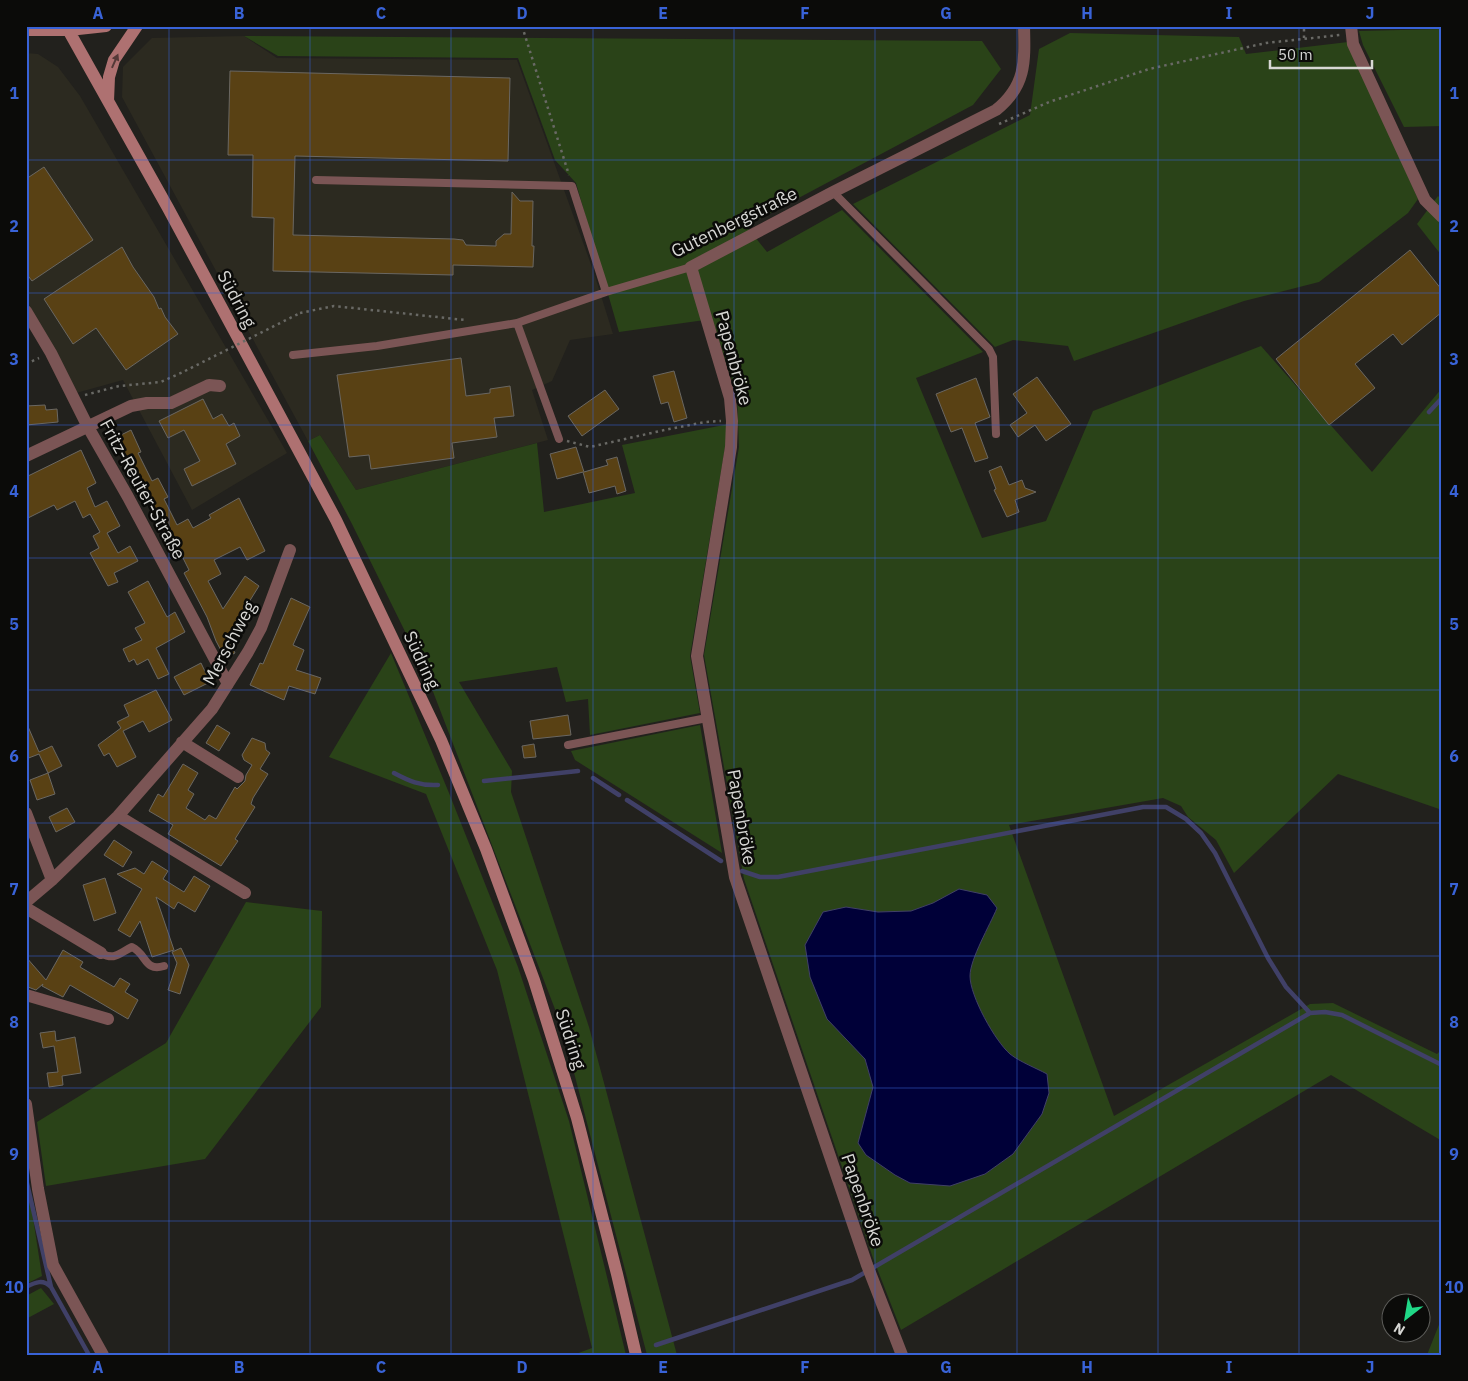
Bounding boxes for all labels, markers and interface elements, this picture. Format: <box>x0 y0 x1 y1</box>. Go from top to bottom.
text: A <box>93 3 104 23</box>
text: B <box>234 3 245 23</box>
text: C <box>376 3 386 23</box>
text: D <box>516 3 528 23</box>
text: E <box>658 3 668 23</box>
text: F <box>800 3 810 23</box>
text: G <box>940 3 952 23</box>
text: H <box>1081 3 1093 23</box>
text: I <box>1226 3 1233 23</box>
text: J <box>1366 3 1374 23</box>
scale bar <box>1270 38 1373 70</box>
text: 50 m <box>1278 45 1313 64</box>
one-way arrow <box>112 54 120 68</box>
text: 1 <box>9 83 19 103</box>
text: 1 <box>1449 83 1459 103</box>
street label: Gutenbergstraße <box>667 181 801 262</box>
text: 2 <box>9 216 19 236</box>
text: 2 <box>1449 216 1459 236</box>
street label: Südring <box>212 266 262 332</box>
street label: Papenbröke <box>710 308 758 408</box>
text: 3 <box>9 349 19 369</box>
text: 3 <box>1449 349 1459 369</box>
street label: Fritz-Reuter-Straße <box>95 415 191 563</box>
text: 4 <box>9 481 19 501</box>
text: 4 <box>1449 481 1459 501</box>
street label: Merschweg <box>197 596 261 689</box>
text: 5 <box>9 614 19 634</box>
text: 5 <box>1449 614 1459 634</box>
street label: Südring <box>398 627 446 693</box>
text: 6 <box>9 746 19 766</box>
text: 6 <box>1449 746 1459 766</box>
street label: Papenbröke <box>722 767 762 867</box>
text: 7 <box>9 879 19 899</box>
text: 7 <box>1449 879 1459 899</box>
street label: Südring <box>550 1006 592 1072</box>
text: 8 <box>9 1012 19 1032</box>
text: 8 <box>1449 1012 1459 1032</box>
text: 9 <box>9 1144 19 1164</box>
text: 9 <box>1449 1144 1459 1164</box>
street label: Papenbröke <box>836 1150 890 1250</box>
text: 10 <box>4 1277 24 1297</box>
text: 10 <box>1444 1277 1464 1297</box>
north arrow <box>1380 1294 1430 1344</box>
text: N <box>1390 1319 1408 1339</box>
text: A <box>93 1357 104 1377</box>
text: B <box>234 1357 245 1377</box>
text: C <box>376 1357 386 1377</box>
text: D <box>516 1357 528 1377</box>
text: E <box>658 1357 668 1377</box>
text: F <box>800 1357 810 1377</box>
text: G <box>940 1357 952 1377</box>
text: H <box>1081 1357 1093 1377</box>
text: I <box>1226 1357 1233 1377</box>
text: J <box>1366 1357 1374 1377</box>

